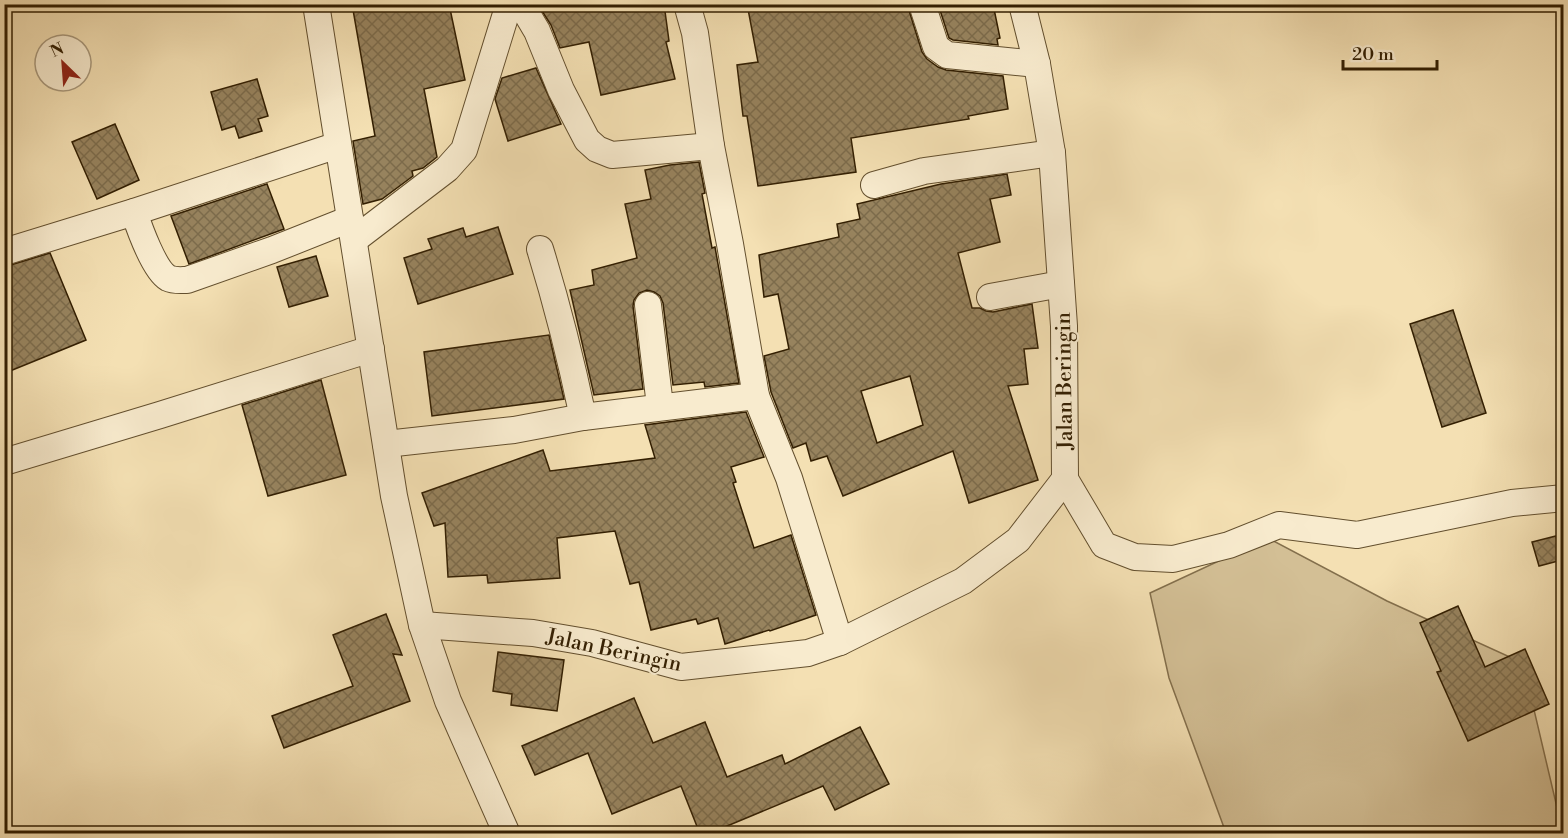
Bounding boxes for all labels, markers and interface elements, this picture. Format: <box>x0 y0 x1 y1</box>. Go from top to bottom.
north arrow <box>33 33 93 93</box>
scale bar <box>1343 33 1438 71</box>
text: N <box>47 38 67 62</box>
text: 20 m <box>1352 43 1394 66</box>
street label: Jalan Beringin <box>1051 311 1079 451</box>
street label: Jalan Beringin <box>543 624 684 678</box>

